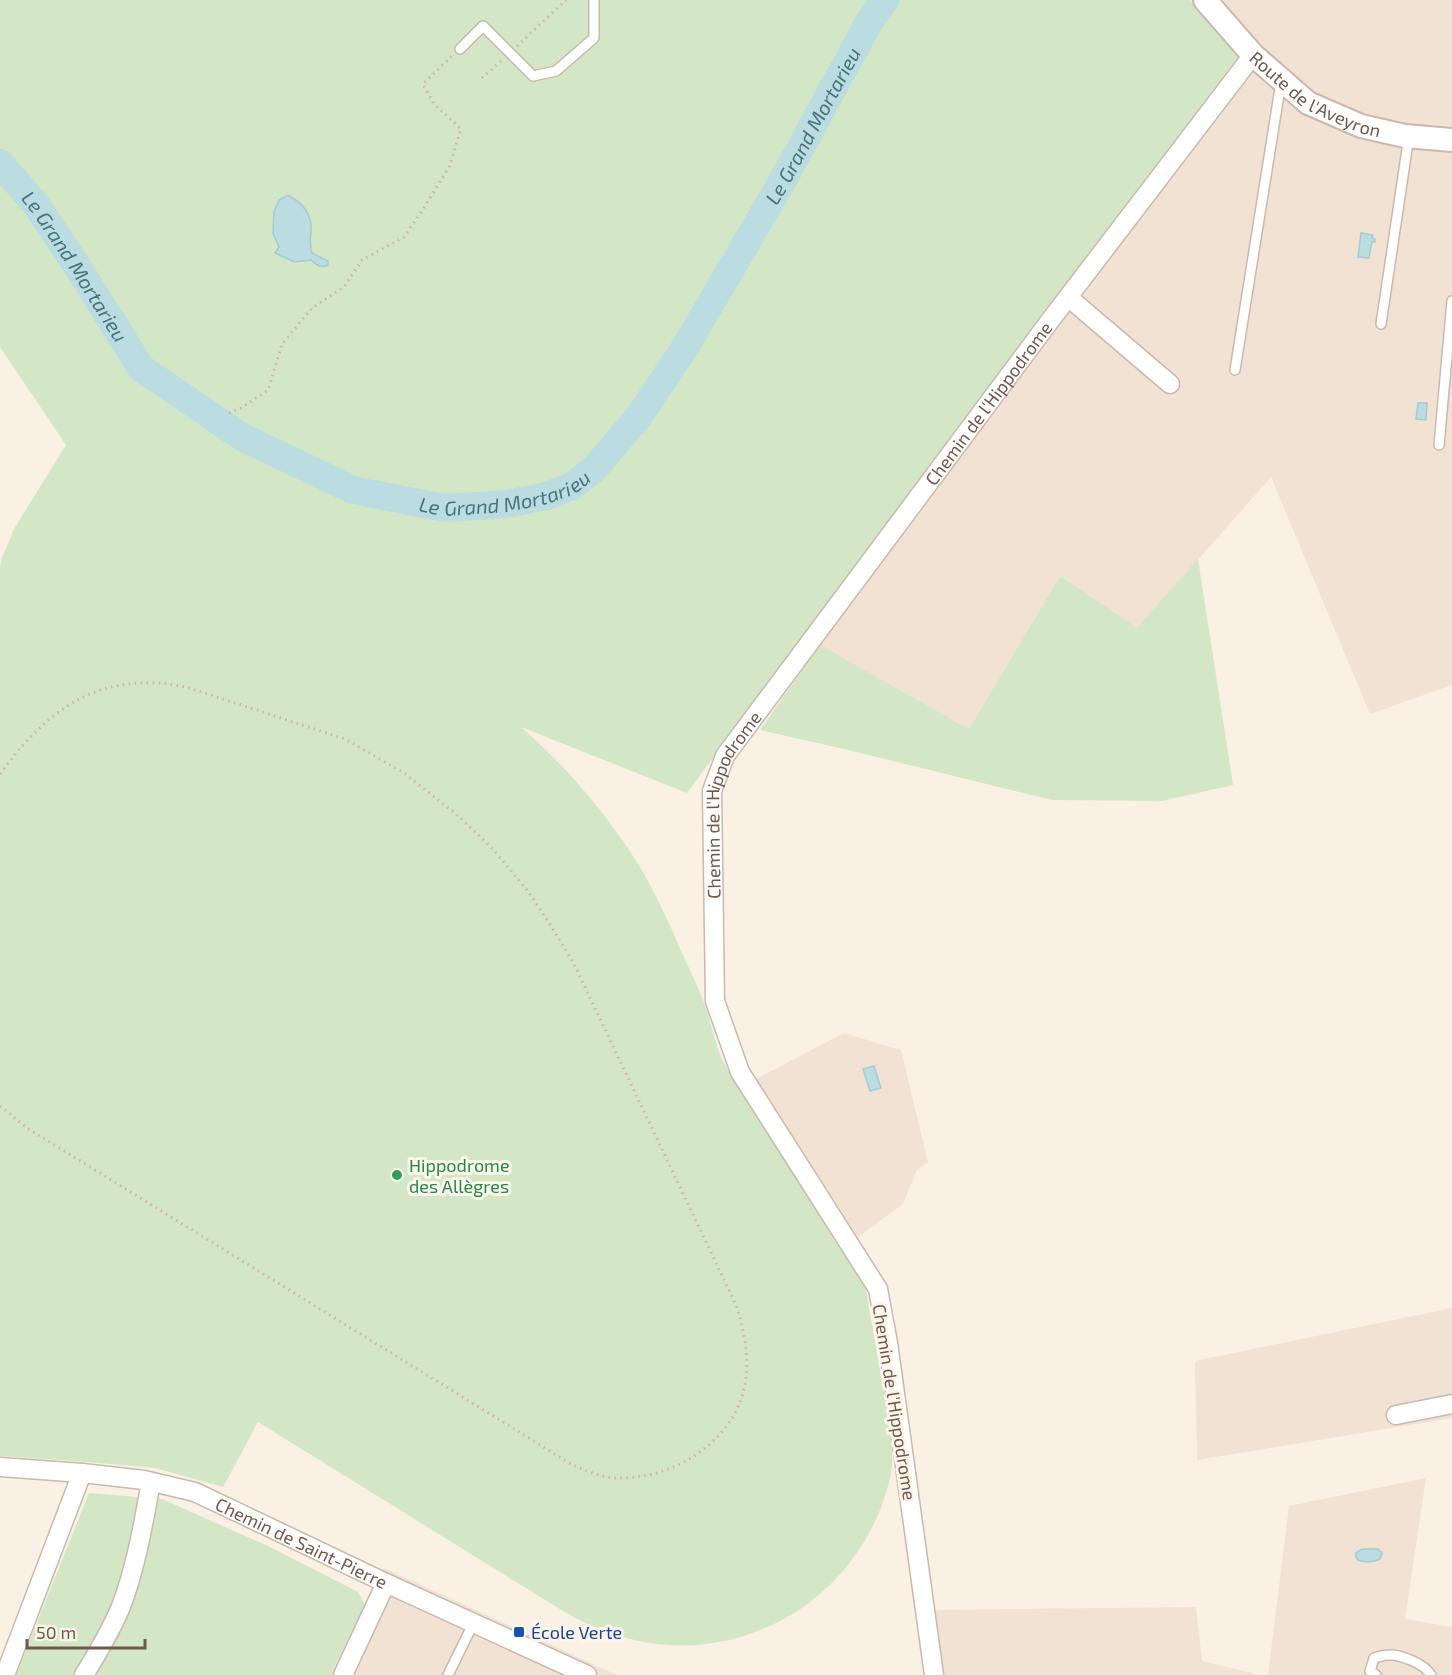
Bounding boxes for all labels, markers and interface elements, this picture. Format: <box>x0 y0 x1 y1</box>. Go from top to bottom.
water label: Le Grand Mortarieu <box>760 43 865 208</box>
street label: Route de l'Aveyron <box>1245 46 1383 141</box>
water label: Le Grand Mortarieu <box>17 186 133 346</box>
street label: Chemin de l'Hippodrome <box>920 317 1056 489</box>
water label: Le Grand Mortarieu <box>417 465 595 520</box>
street label: Chemin de l'Hippodrome <box>701 707 766 899</box>
place label: Hippodrome des Allègres <box>409 1154 510 1197</box>
marker: Hippodrome des Allègres <box>390 1168 404 1182</box>
street label: Chemin de l'Hippodrome <box>869 1302 921 1502</box>
street label: Chemin de Saint-Pierre <box>212 1492 391 1593</box>
scale bar <box>27 1612 146 1650</box>
text: 50 m <box>36 1621 76 1643</box>
place label: École Verte <box>531 1621 622 1643</box>
marker: École Verte <box>512 1625 526 1639</box>

